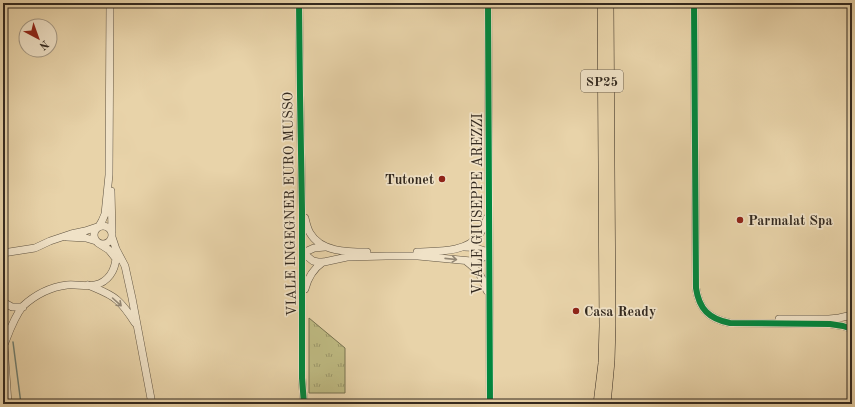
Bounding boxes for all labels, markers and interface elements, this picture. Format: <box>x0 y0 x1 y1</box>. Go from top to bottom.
north arrow <box>18 18 58 58</box>
text: N <box>36 38 50 52</box>
road number: SP25 <box>581 70 623 92</box>
street label: VIALE INGEGNER EURO MUSSO <box>281 91 299 316</box>
street label: VIALE GIUSEPPE AREZZI <box>471 113 485 295</box>
place label: Tutonet <box>385 173 434 187</box>
marker: Tutonet <box>437 174 447 184</box>
place label: Parmalat Spa <box>748 214 833 228</box>
marker: Parmalat Spa <box>735 215 745 225</box>
one-way arrow <box>444 255 457 262</box>
one-way arrow <box>112 297 122 306</box>
place label: Casa Ready <box>584 305 656 319</box>
marker: Casa Ready <box>571 306 581 316</box>

